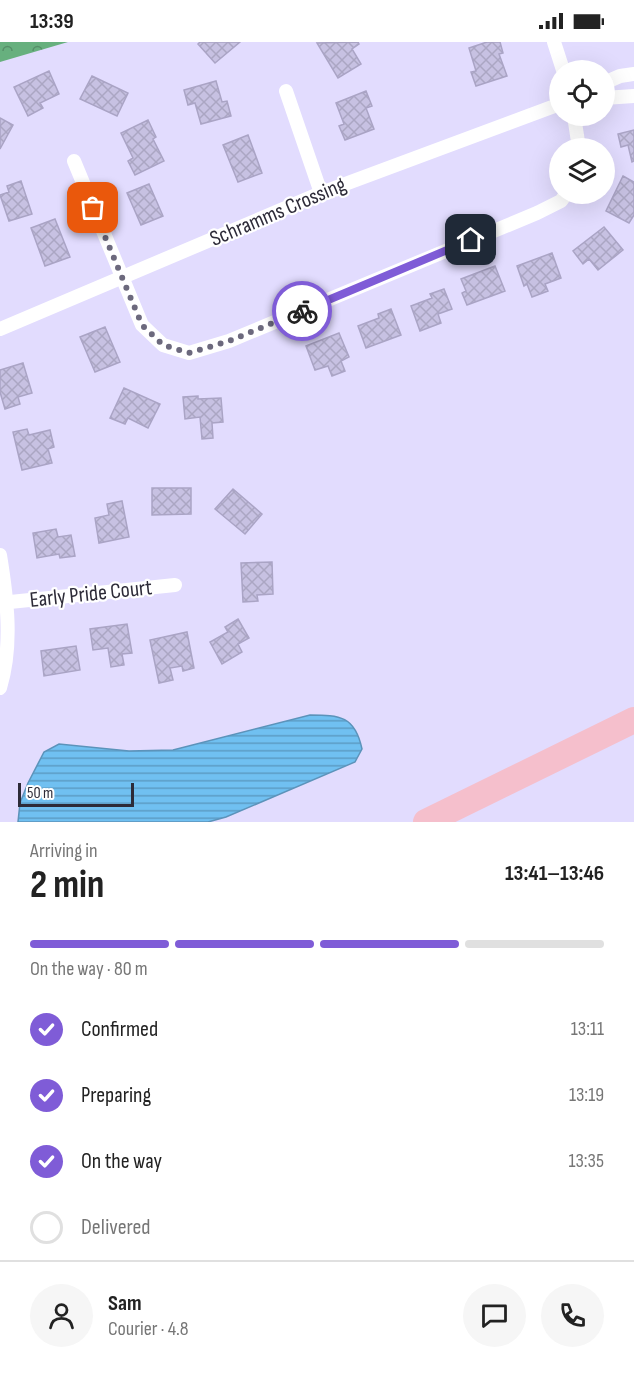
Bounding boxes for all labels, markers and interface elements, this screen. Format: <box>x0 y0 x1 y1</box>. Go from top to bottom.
text: 13:39 <box>30 8 74 35</box>
map controls <box>549 60 615 204</box>
button: locate <box>549 60 615 126</box>
button: layers <box>549 138 615 204</box>
street label: Schramms Crossing <box>206 171 350 253</box>
pin <box>67 182 118 233</box>
icon: bag <box>76 191 109 224</box>
pin <box>445 214 496 265</box>
icon: home <box>454 223 487 256</box>
courier <box>272 281 332 341</box>
icon: bike <box>286 295 319 328</box>
street label: Early Pride Court <box>28 574 154 614</box>
scale bar <box>18 780 134 808</box>
text: 50 m <box>27 784 53 803</box>
text: Arriving in <box>30 839 98 863</box>
text: 13:41–13:46 <box>505 860 604 887</box>
text: 2 min <box>30 862 104 909</box>
text: On the way · 80 m <box>30 957 148 981</box>
icon: check <box>30 1013 63 1046</box>
text: Confirmed <box>81 1016 158 1043</box>
text: 13:11 <box>571 1017 604 1041</box>
icon: check <box>30 1079 63 1112</box>
text: Preparing <box>81 1082 151 1109</box>
text: 13:19 <box>569 1083 604 1107</box>
icon: check <box>30 1145 63 1178</box>
text: On the way <box>81 1148 162 1175</box>
text: 13:35 <box>568 1149 604 1173</box>
text: Delivered <box>81 1214 150 1241</box>
button: person <box>30 1284 93 1347</box>
button: chat <box>463 1284 526 1347</box>
button: phone <box>541 1284 604 1347</box>
text: Sam <box>108 1290 142 1317</box>
text: Courier · 4.8 <box>108 1317 189 1341</box>

